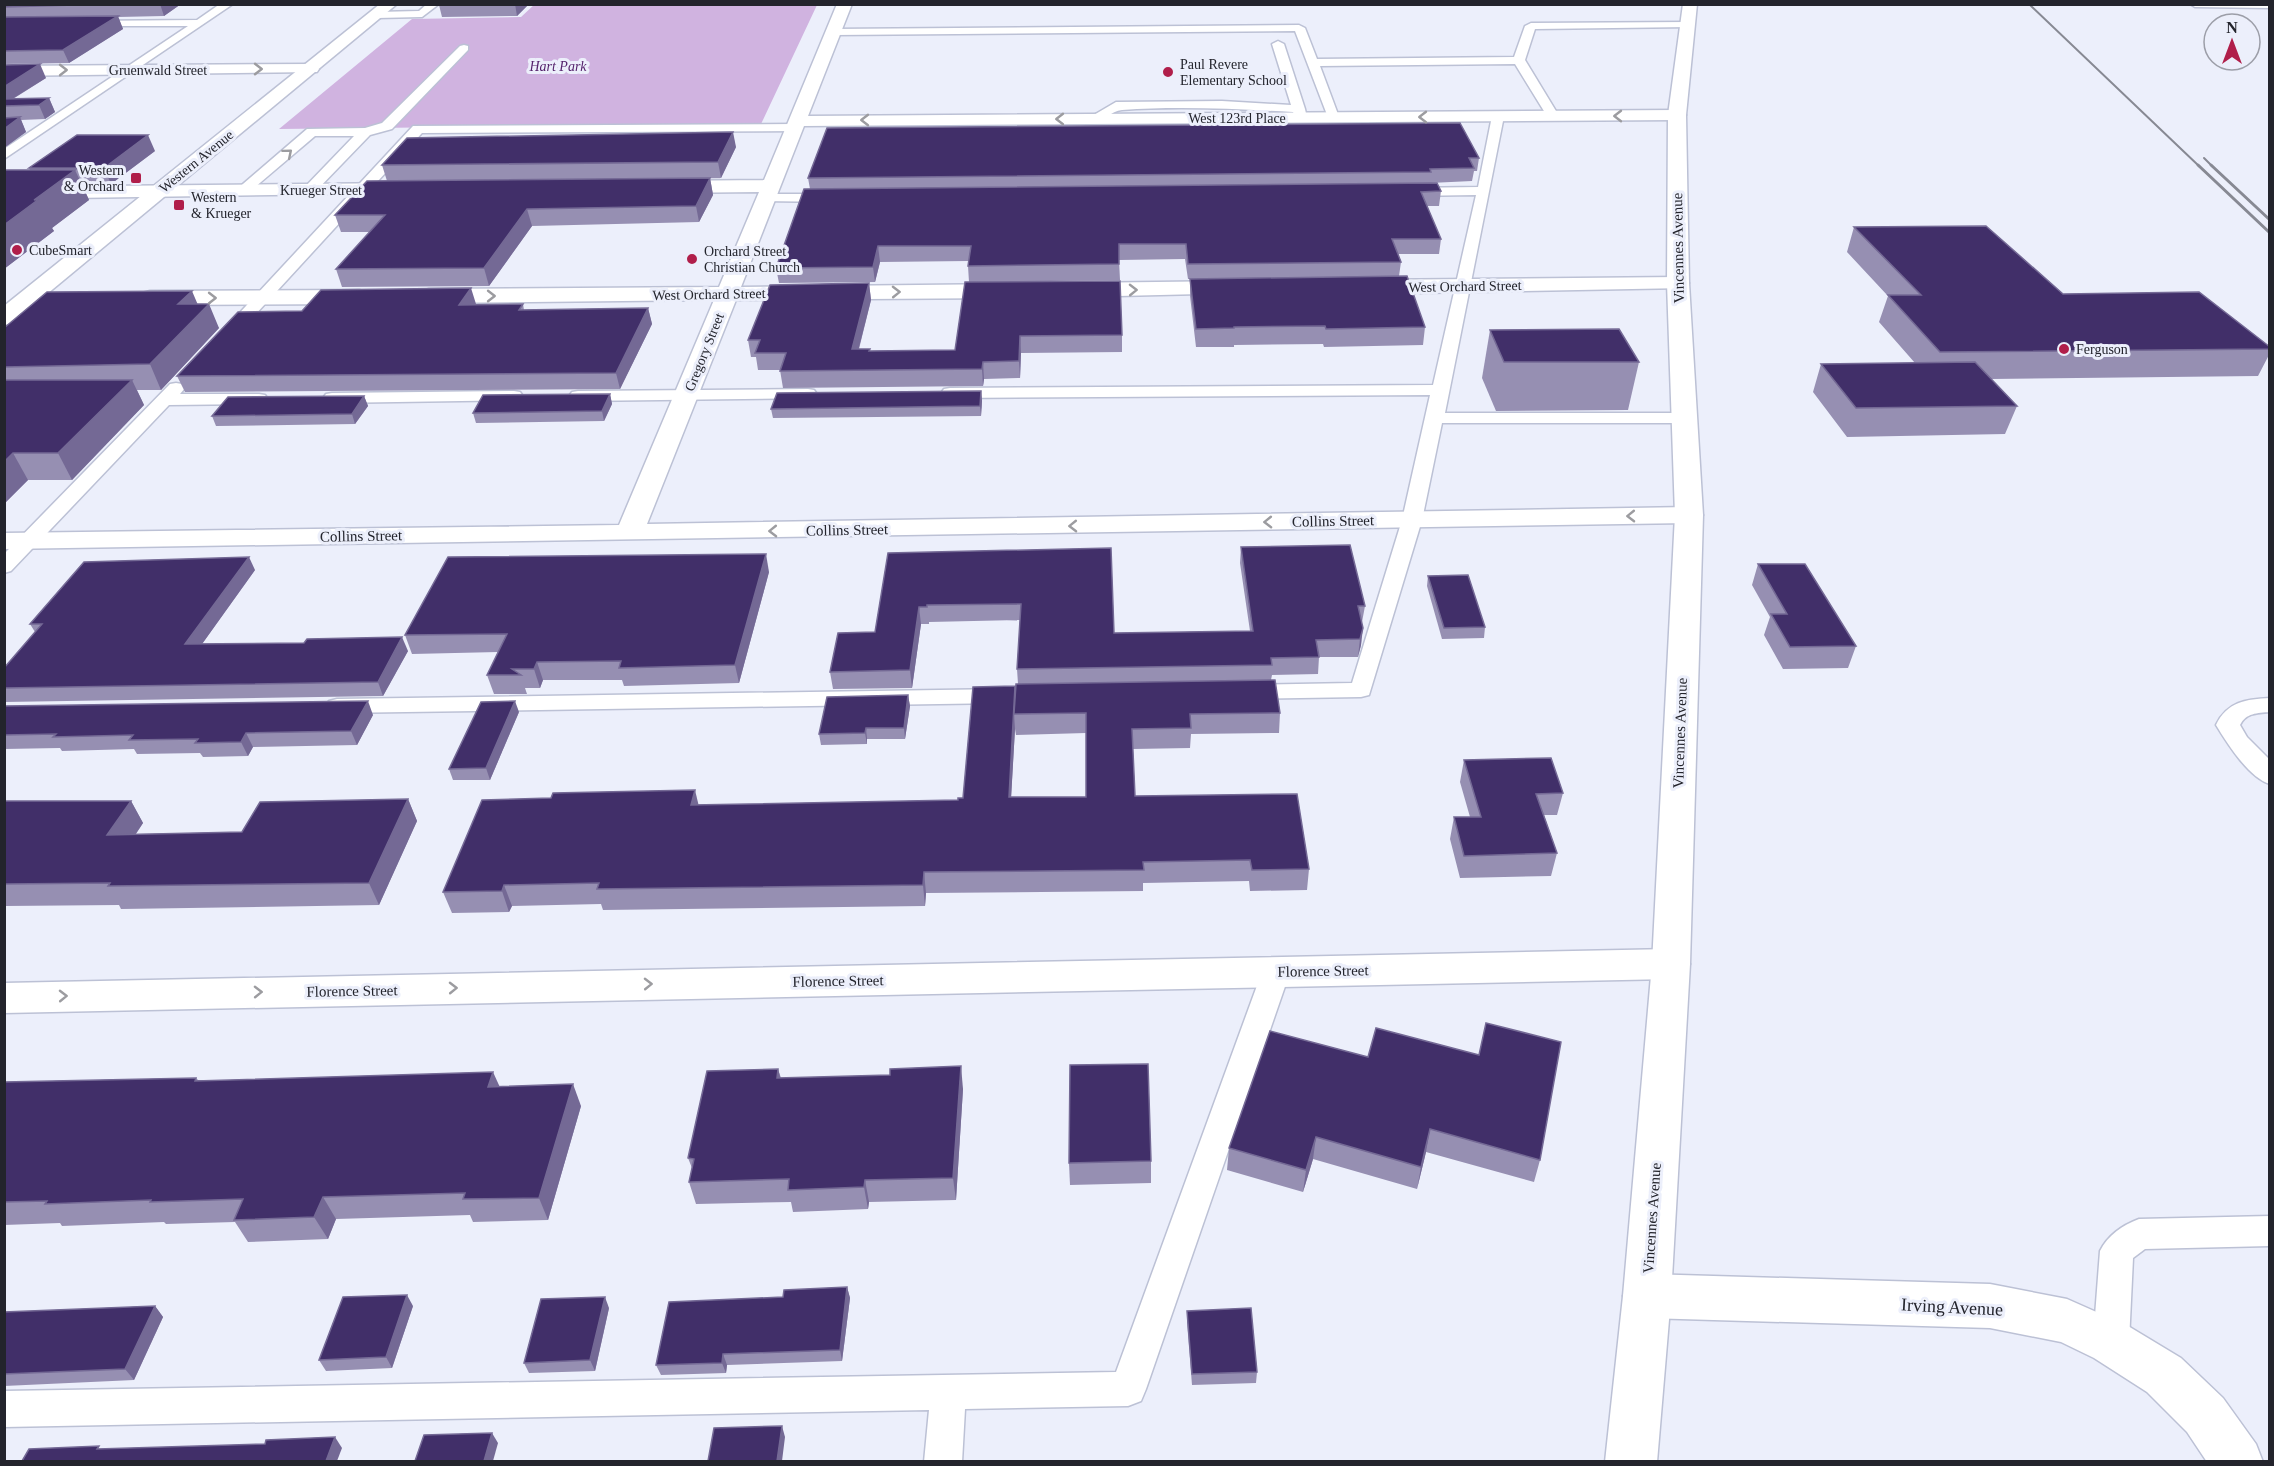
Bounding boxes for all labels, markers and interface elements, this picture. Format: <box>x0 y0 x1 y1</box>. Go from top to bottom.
north arrow <box>2202 12 2262 72</box>
text: N <box>2226 19 2238 36</box>
place label: Paul Revere Elementary School <box>1180 57 1287 88</box>
park label: Hart Park <box>528 59 587 74</box>
street label: Gruenwald Street <box>109 63 207 78</box>
one-way arrow <box>253 63 262 75</box>
one-way arrow <box>58 64 67 76</box>
marker: Paul Revere Elementary School <box>1161 65 1175 79</box>
one-way arrow <box>1614 109 1623 122</box>
street label: West 123rd Place <box>1188 111 1286 126</box>
one-way arrow <box>1419 111 1428 123</box>
one-way arrow <box>1056 113 1065 125</box>
one-way arrow <box>861 114 870 126</box>
street label: Western Avenue <box>156 127 236 196</box>
one-way arrow <box>281 149 292 160</box>
place label: Western & Orchard <box>64 163 124 194</box>
marker: Western & Orchard <box>129 171 143 185</box>
street label: Krueger Street <box>280 183 362 198</box>
place label: Western & Krueger <box>191 190 252 221</box>
street label: Vincennes Avenue <box>1669 192 1687 304</box>
marker: Western & Krueger <box>172 198 186 212</box>
marker: CubeSmart <box>10 243 24 257</box>
place label: CubeSmart <box>29 243 92 258</box>
place label: Orchard Street Christian Church <box>704 244 800 275</box>
marker: Orchard Street Christian Church <box>685 252 699 266</box>
street label: West Orchard Street <box>1408 278 1522 295</box>
one-way arrow <box>1129 283 1138 296</box>
street label: West Orchard Street <box>652 286 766 303</box>
one-way arrow <box>892 286 901 298</box>
one-way arrow <box>487 290 496 302</box>
one-way arrow <box>208 292 217 304</box>
street label: Gregory Street <box>682 311 727 393</box>
marker: Ferguson <box>2057 342 2071 356</box>
place label: Ferguson <box>2076 342 2128 357</box>
one-way arrow <box>1626 510 1635 523</box>
street label: Collins Street <box>1292 512 1375 530</box>
one-way arrow <box>1264 516 1273 529</box>
one-way arrow <box>1069 520 1078 532</box>
street label: Collins Street <box>806 521 889 539</box>
one-way arrow <box>769 525 778 537</box>
street label: Collins Street <box>320 527 403 545</box>
street label: Vincennes Avenue <box>1670 677 1690 789</box>
street label: Florence Street <box>1277 962 1370 980</box>
street label: Florence Street <box>792 972 885 990</box>
one-way arrow <box>643 978 652 991</box>
street label: Florence Street <box>306 982 399 1000</box>
one-way arrow <box>448 982 457 995</box>
one-way arrow <box>253 986 262 999</box>
one-way arrow <box>58 990 67 1003</box>
street label: Vincennes Avenue <box>1640 1162 1664 1274</box>
street label: Irving Avenue <box>1900 1294 2004 1320</box>

